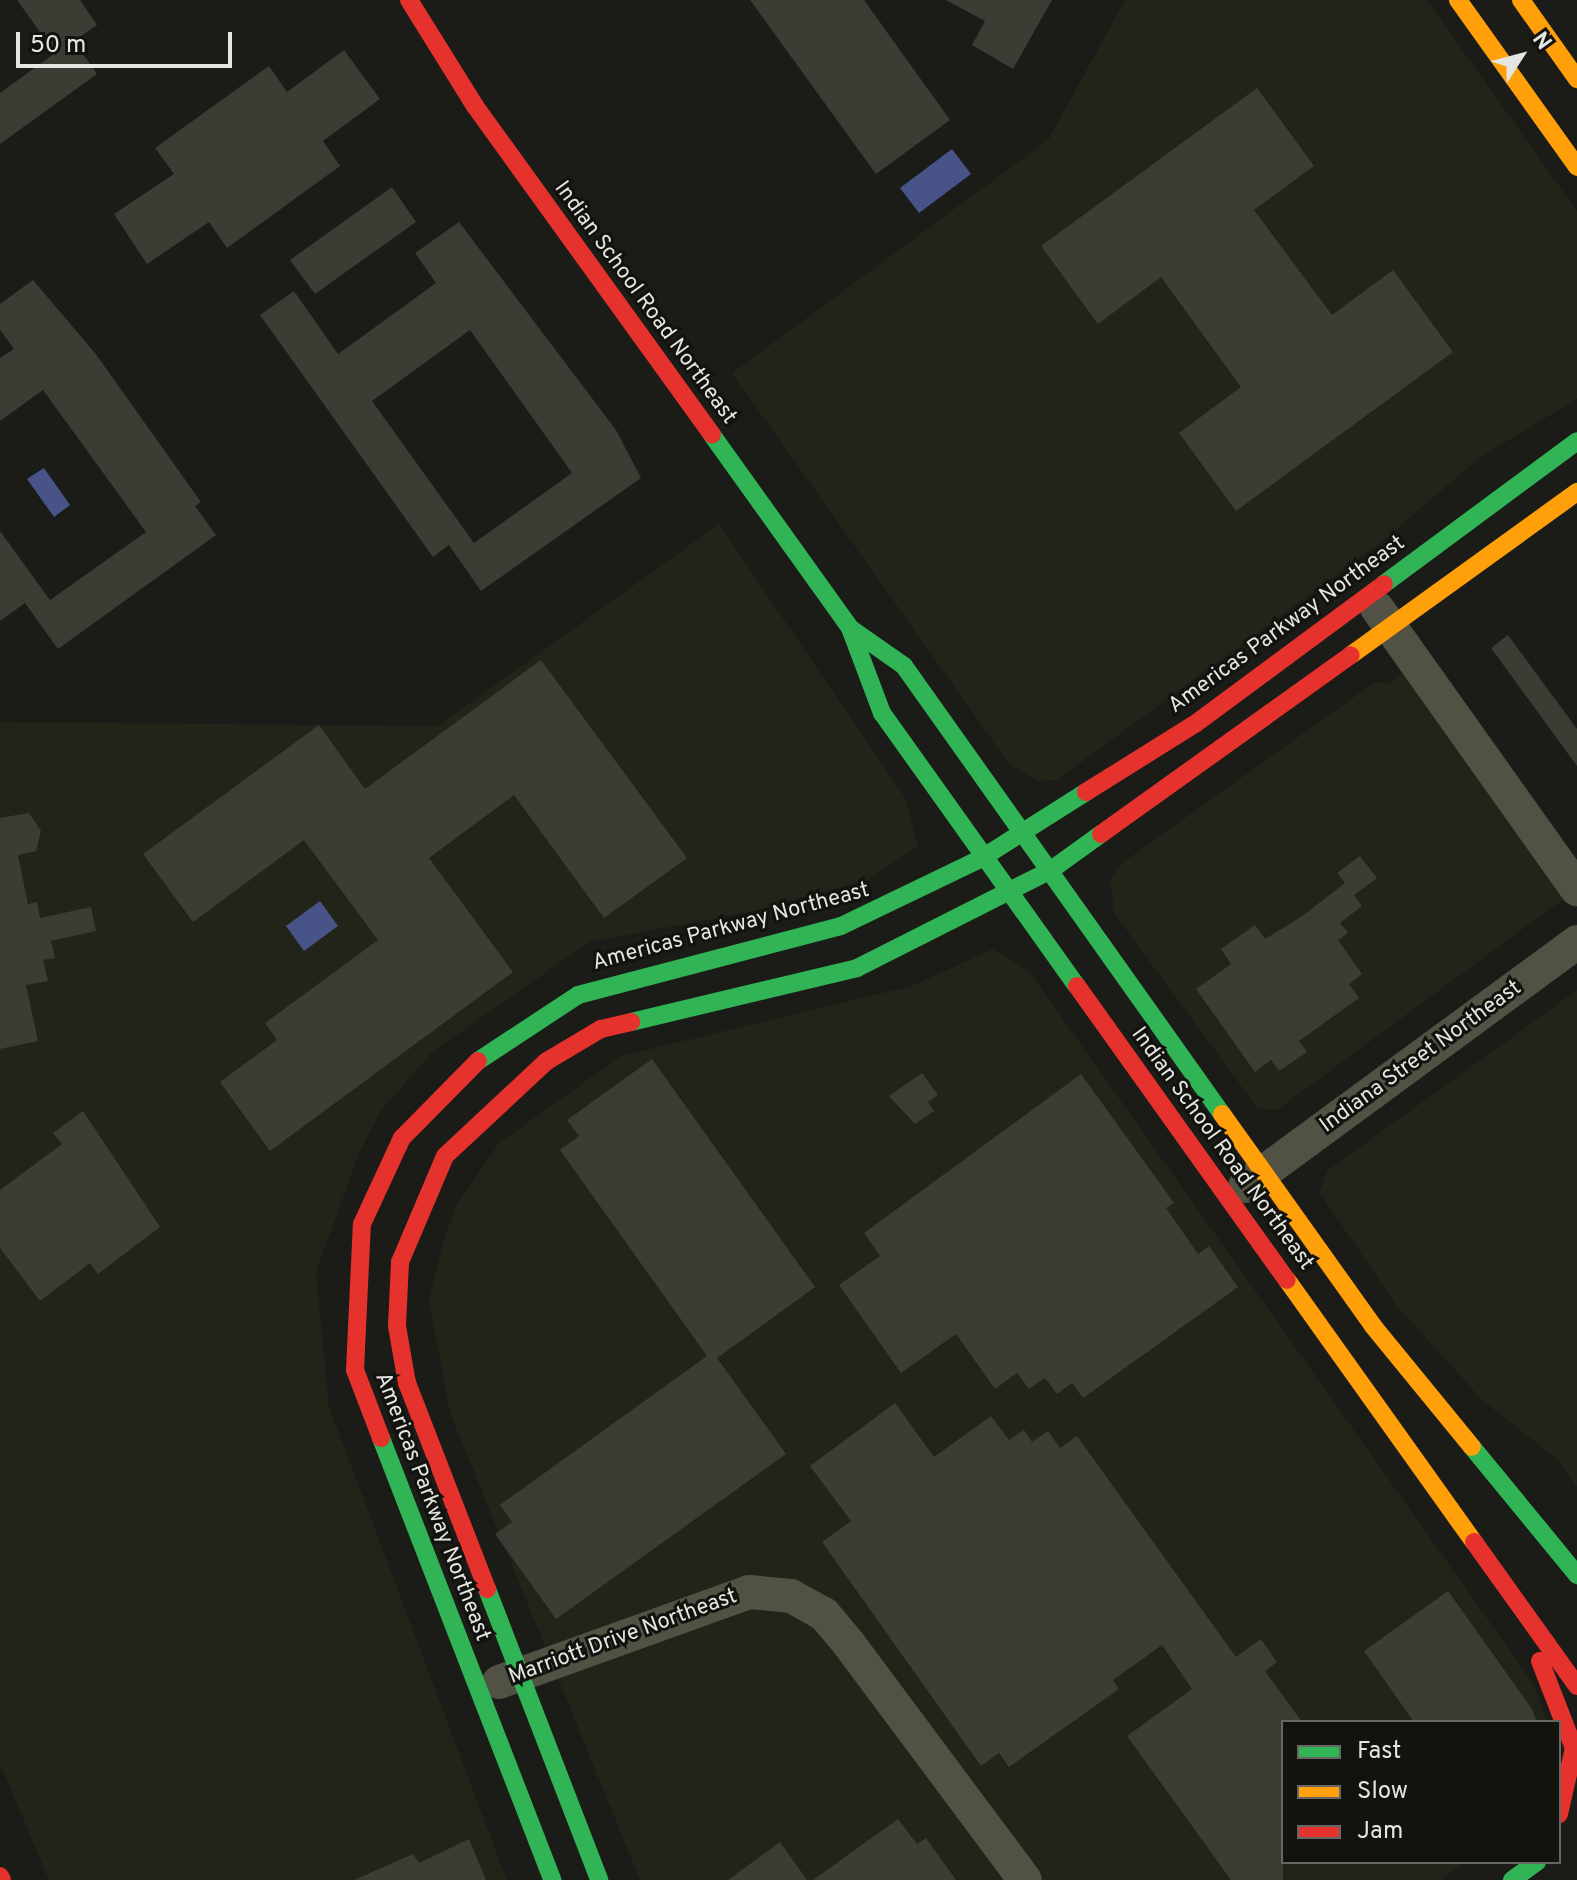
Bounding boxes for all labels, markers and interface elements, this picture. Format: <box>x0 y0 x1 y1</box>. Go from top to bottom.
scale bar <box>20 16 236 66</box>
north arrow <box>1481 16 1561 96</box>
text: N <box>1525 27 1556 56</box>
text: 50 m <box>30 31 86 61</box>
street label: Indian School Road Northeast <box>548 176 742 430</box>
street label: Americas Parkway Northeast <box>1164 530 1410 720</box>
street label: Americas Parkway Northeast <box>590 877 872 977</box>
street label: Indiana Street Northeast <box>1315 975 1527 1139</box>
street label: Indian School Road Northeast <box>1125 1022 1319 1276</box>
street label: Americas Parkway Northeast <box>368 1369 496 1645</box>
street label: Marriott Drive Northeast <box>505 1583 741 1691</box>
legend <box>1281 1720 1561 1864</box>
text: Fast <box>1357 1737 1401 1767</box>
text: Slow <box>1357 1777 1408 1807</box>
text: Jam <box>1357 1817 1403 1847</box>

